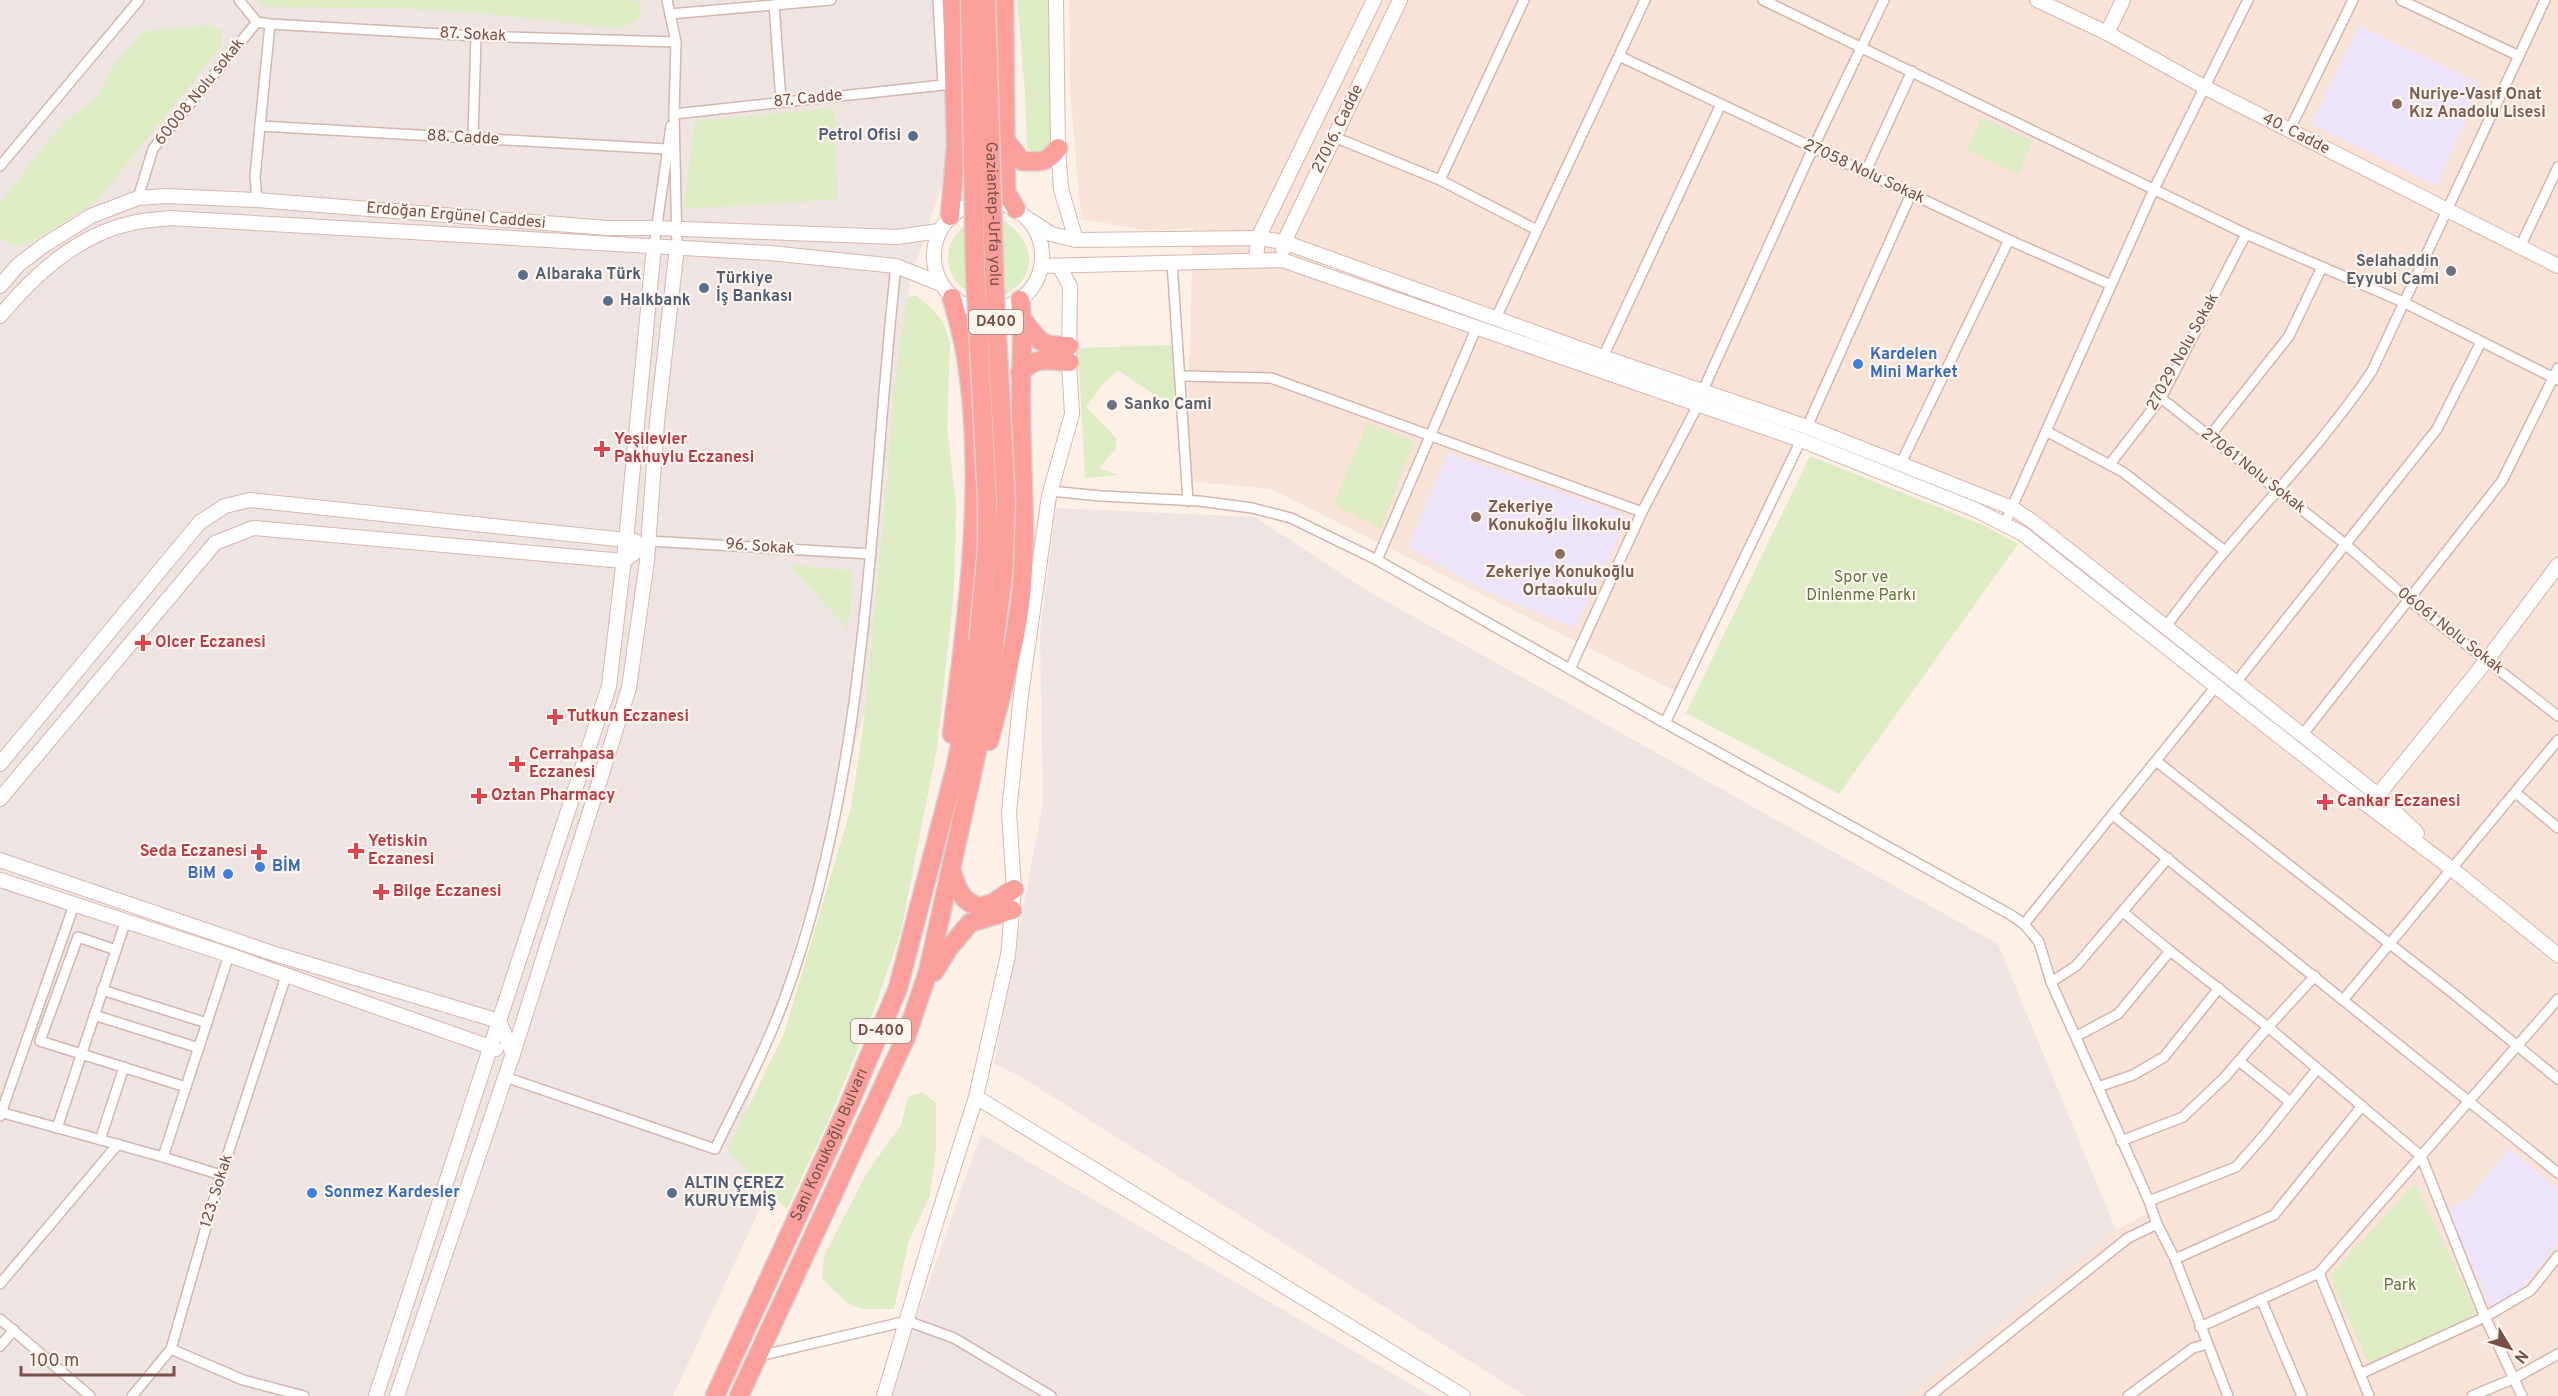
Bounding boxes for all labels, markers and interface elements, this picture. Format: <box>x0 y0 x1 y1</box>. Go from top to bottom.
street label: 87. Sokak <box>439 23 507 47</box>
street label: 60008 Nolu sokak <box>151 34 249 150</box>
street label: 27016. Cadde <box>1308 81 1368 177</box>
street label: 87. Cadde <box>772 85 844 113</box>
place label: Nuriye-Vasıf Onat Kız Anadolu Lisesi <box>2409 85 2546 123</box>
marker: Nuriye-Vasıf Onat Kız Anadolu Lisesi <box>2390 97 2404 111</box>
street label: 40. Cadde <box>2259 108 2333 160</box>
street label: 88. Cadde <box>426 126 500 150</box>
place label: Petrol Ofisi <box>818 126 901 146</box>
marker: Petrol Ofisi <box>906 129 920 143</box>
street label: 27058 Nolu Sokak <box>1800 135 1928 209</box>
street label: Gaziantep-Urfa yolu <box>980 141 1005 286</box>
street label: Erdoğan Ergünel Caddesi <box>365 198 547 234</box>
place label: Selahaddin Eyyubi Cami <box>2346 252 2439 290</box>
marker: Selahaddin Eyyubi Cami <box>2444 264 2458 278</box>
place label: Albaraka Türk <box>535 265 641 285</box>
marker: Albaraka Türk <box>516 268 530 282</box>
place label: Türkiye İş Bankası <box>716 269 792 307</box>
marker: Türkiye İş Bankası <box>697 281 711 295</box>
street label: 27029 Nolu Sokak <box>2142 290 2224 414</box>
place label: Halkbank <box>620 291 691 311</box>
marker: Halkbank <box>601 294 615 308</box>
road number: D400 <box>969 310 1023 334</box>
place label: Kardelen Mini Market <box>1870 345 1958 383</box>
marker: Kardelen Mini Market <box>1851 357 1865 371</box>
place label: Sanko Cami <box>1124 395 1212 415</box>
marker: Sanko Cami <box>1105 398 1119 412</box>
street label: 27061 Nolu Sokak <box>2197 424 2309 518</box>
place label: Yeşilevler Pakhuylu Eczanesi <box>614 430 754 468</box>
marker: Yeşilevler Pakhuylu Eczanesi <box>595 442 609 456</box>
place label: Zekeriye Konukoğlu İlkokulu <box>1488 498 1631 536</box>
marker: Zekeriye Konukoğlu İlkokulu <box>1469 510 1483 524</box>
street label: 96. Sokak <box>725 535 795 559</box>
marker: Zekeriye Konukoğlu Ortaokulu <box>1553 547 1567 561</box>
place label: Zekeriye Konukoğlu Ortaokulu <box>1486 563 1634 601</box>
park label: Spor ve Dinlenme Parkı <box>1806 568 1916 606</box>
street label: 06061 Nolu Sokak <box>2393 583 2507 679</box>
place label: Olcer Eczanesi <box>155 633 266 653</box>
marker: Olcer Eczanesi <box>136 636 150 650</box>
place label: Tutkun Eczanesi <box>567 707 689 727</box>
marker: Tutkun Eczanesi <box>548 710 562 724</box>
place label: Cerrahpasa Eczanesi <box>529 745 614 783</box>
marker: Cerrahpasa Eczanesi <box>510 757 524 771</box>
place label: Oztan Pharmacy <box>491 786 615 806</box>
marker: Oztan Pharmacy <box>472 789 486 803</box>
place label: Cankar Eczanesi <box>2337 792 2460 812</box>
marker: Cankar Eczanesi <box>2318 795 2332 809</box>
place label: Yetiskin Eczanesi <box>368 832 434 870</box>
place label: Seda Eczanesi <box>140 842 247 862</box>
marker: Yetiskin Eczanesi <box>349 844 363 858</box>
marker: Seda Eczanesi <box>252 845 266 859</box>
place label: BİM <box>272 855 301 877</box>
marker: BİM <box>253 860 267 874</box>
place label: BiM <box>187 864 216 884</box>
marker: BiM <box>221 867 235 881</box>
place label: Bilge Eczanesi <box>393 882 502 902</box>
marker: Bilge Eczanesi <box>374 885 388 899</box>
road number: D-400 <box>851 1019 911 1043</box>
street label: Sani Konukoğlu Bulvarı <box>787 1065 873 1225</box>
street label: 123. Sokak <box>196 1152 238 1230</box>
place label: ALTIN ÇEREZ KURUYEMİŞ <box>684 1174 784 1212</box>
place label: Sonmez Kardesler <box>324 1183 460 1203</box>
marker: Sonmez Kardesler <box>305 1186 319 1200</box>
marker: ALTIN ÇEREZ KURUYEMİŞ <box>665 1186 679 1200</box>
park label: Park <box>2383 1276 2417 1296</box>
north arrow <box>2480 1318 2540 1378</box>
scale bar <box>21 1339 174 1377</box>
text: N <box>2509 1345 2532 1367</box>
text: 100 m <box>30 1350 79 1373</box>

